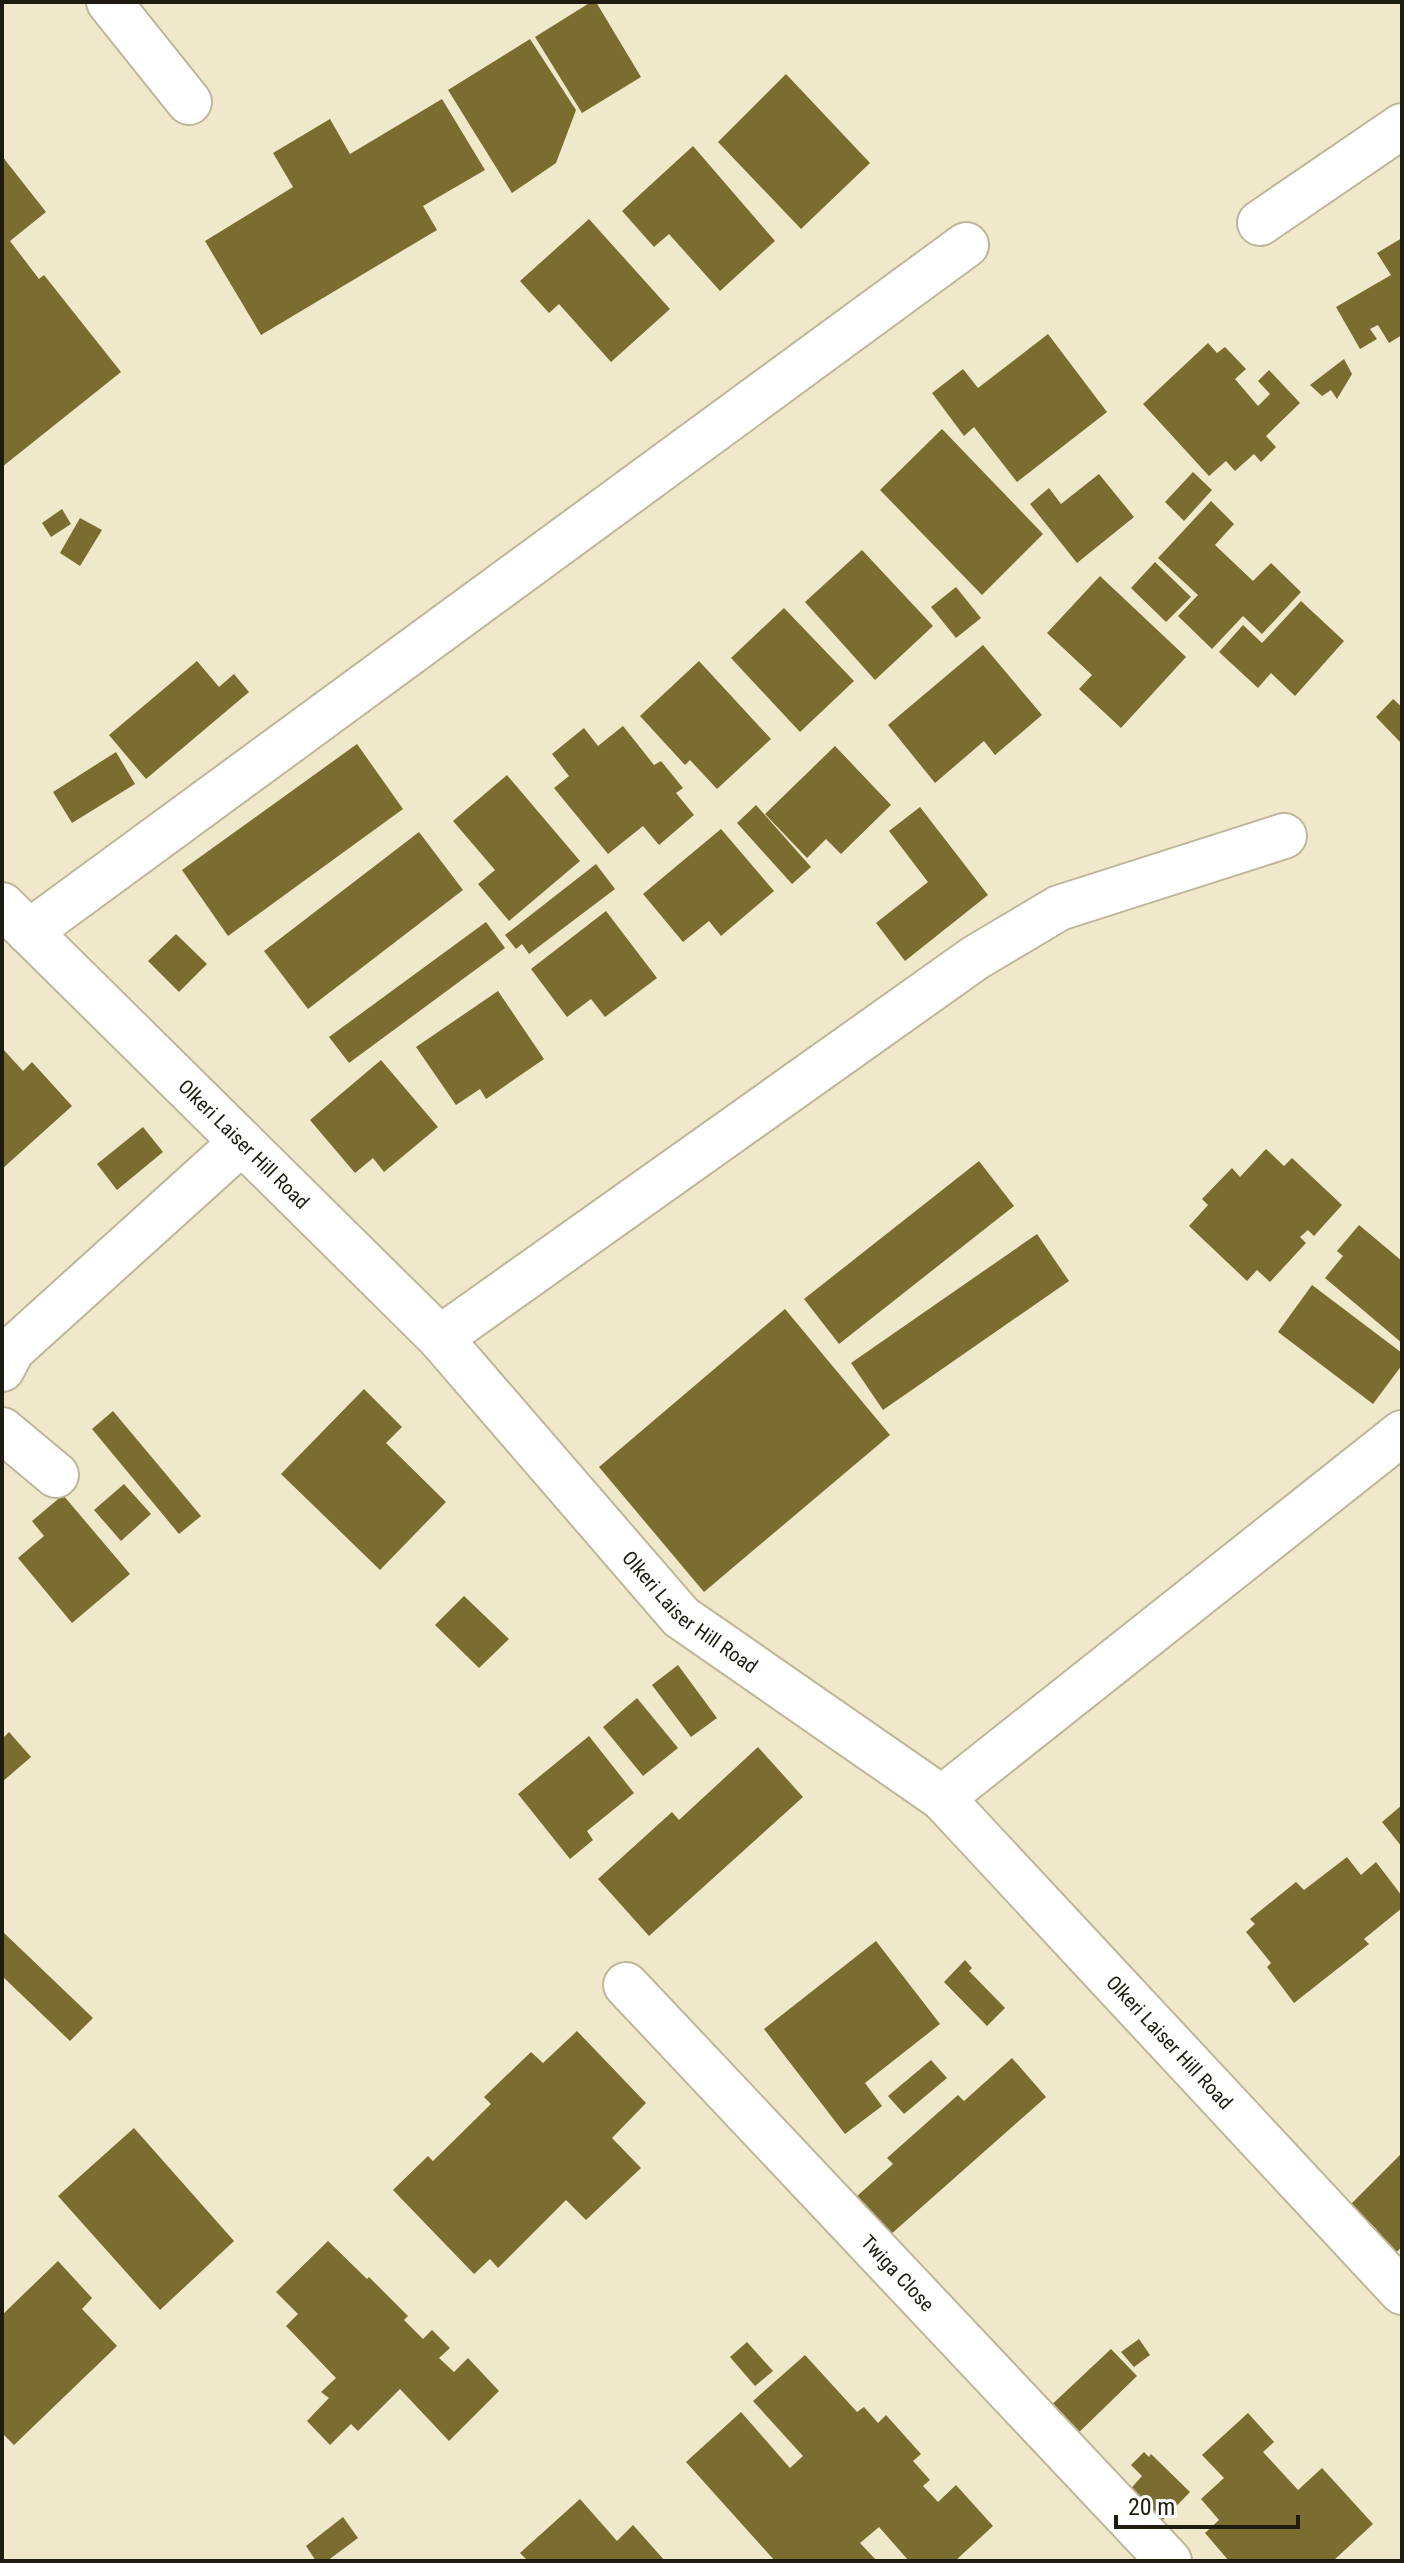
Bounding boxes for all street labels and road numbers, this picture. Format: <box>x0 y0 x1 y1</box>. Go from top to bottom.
street label: Olkeri Laiser Hill Road <box>173 1074 314 1214</box>
street label: Olkeri Laiser Hill Road <box>617 1546 762 1678</box>
street label: Olkeri Laiser Hill Road <box>1101 1970 1238 2114</box>
street label: Twiga Close <box>856 2230 939 2316</box>

